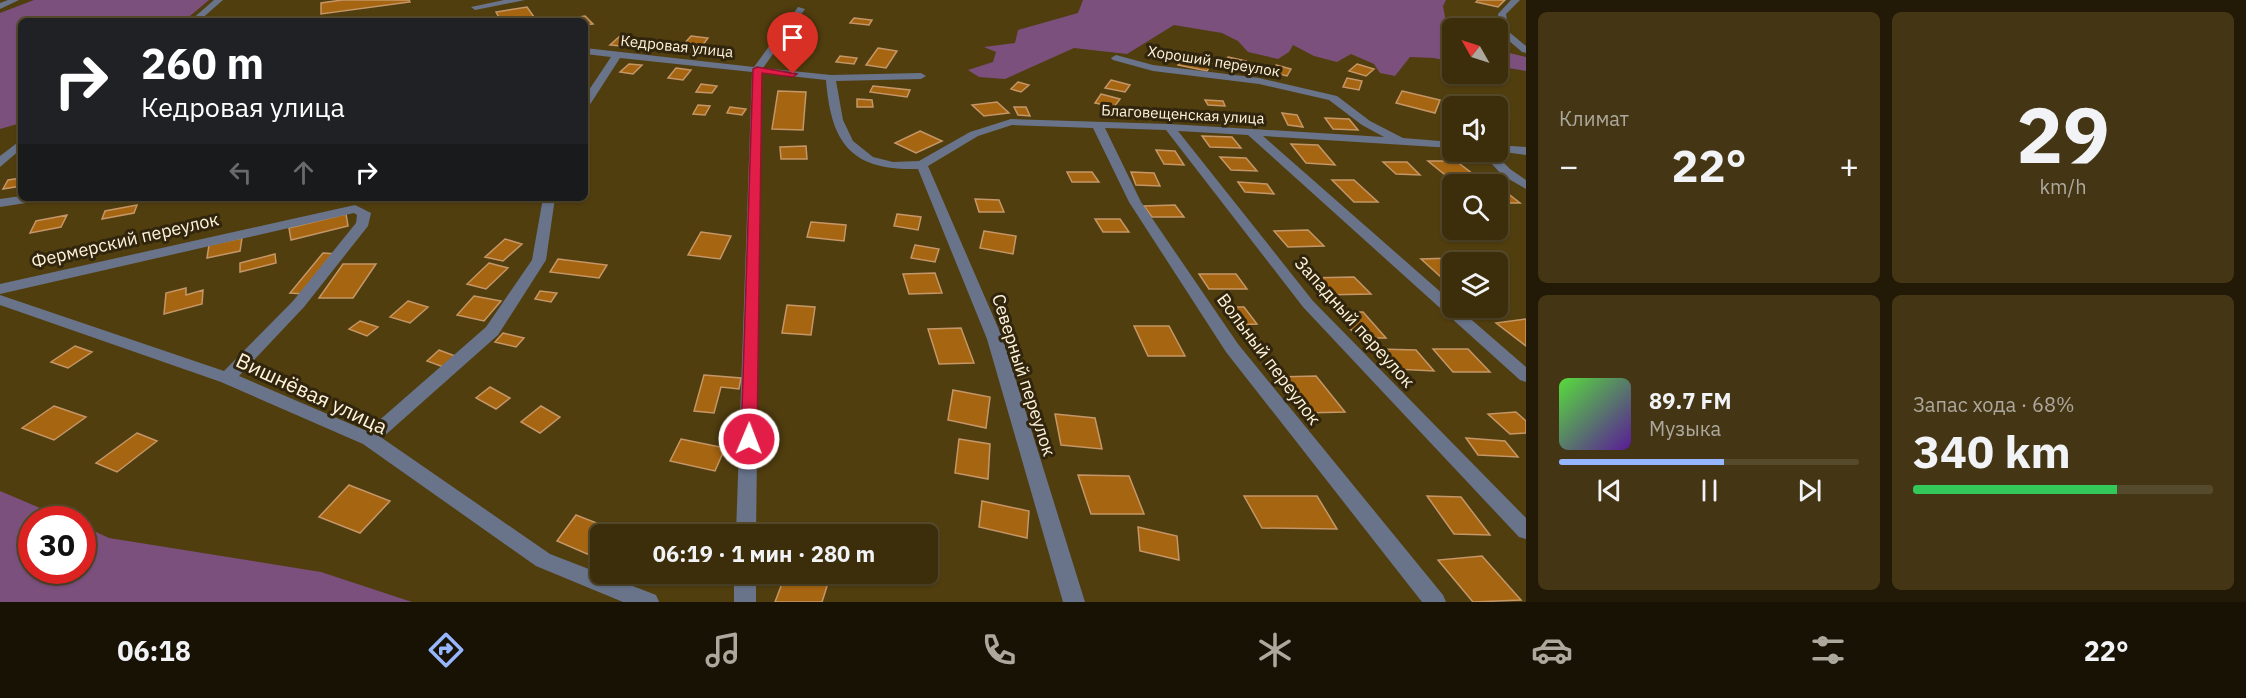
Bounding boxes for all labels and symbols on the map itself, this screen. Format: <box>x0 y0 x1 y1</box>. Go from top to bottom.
pin <box>767 12 818 74</box>
north arrow <box>1442 18 1508 84</box>
street label: Кедровая улица <box>620 31 734 61</box>
street label: Хороший переулок <box>1146 41 1282 81</box>
street label: Благовещенская улица <box>1101 100 1265 128</box>
street label: Фермерский переулок <box>29 207 221 273</box>
street label: Западный переулок <box>1290 251 1420 393</box>
street label: Вольный переулок <box>1212 289 1326 429</box>
street label: Северный переулок <box>987 291 1061 459</box>
street label: Вишнёвая улица <box>232 346 392 440</box>
position arrow <box>717 407 781 471</box>
speed limit sign: 30 <box>18 506 96 584</box>

